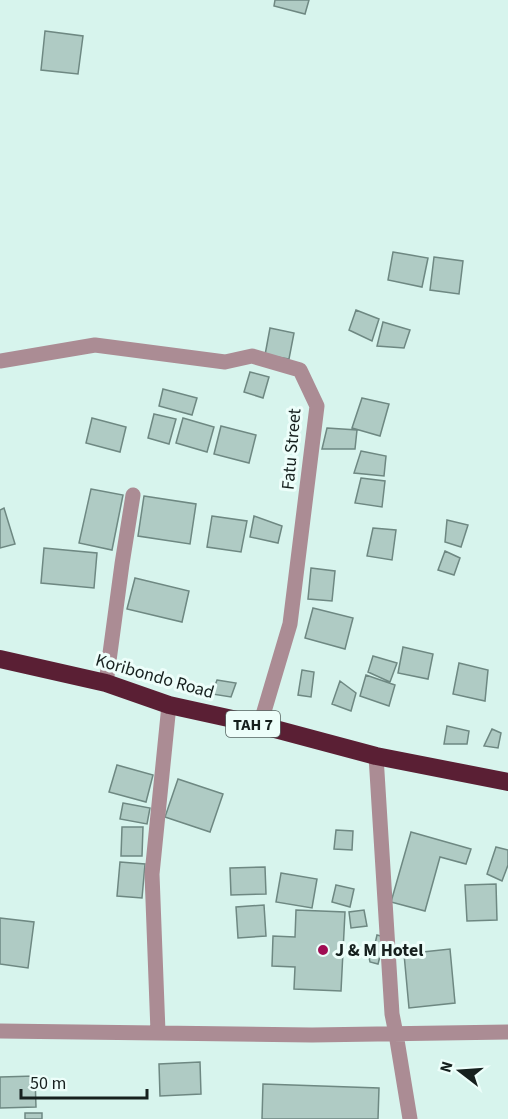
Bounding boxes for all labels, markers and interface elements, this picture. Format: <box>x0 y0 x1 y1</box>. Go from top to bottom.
street label: Fatu Street <box>275 407 308 491</box>
street label: Koribondo Road <box>93 648 217 705</box>
road number: TAH 7 <box>226 711 280 737</box>
place label: J & M Hotel <box>335 938 423 963</box>
marker: J & M Hotel <box>316 943 330 957</box>
north arrow <box>430 1041 490 1101</box>
text: N <box>435 1059 459 1075</box>
scale bar <box>21 1062 147 1100</box>
text: 50 m <box>30 1071 66 1096</box>

